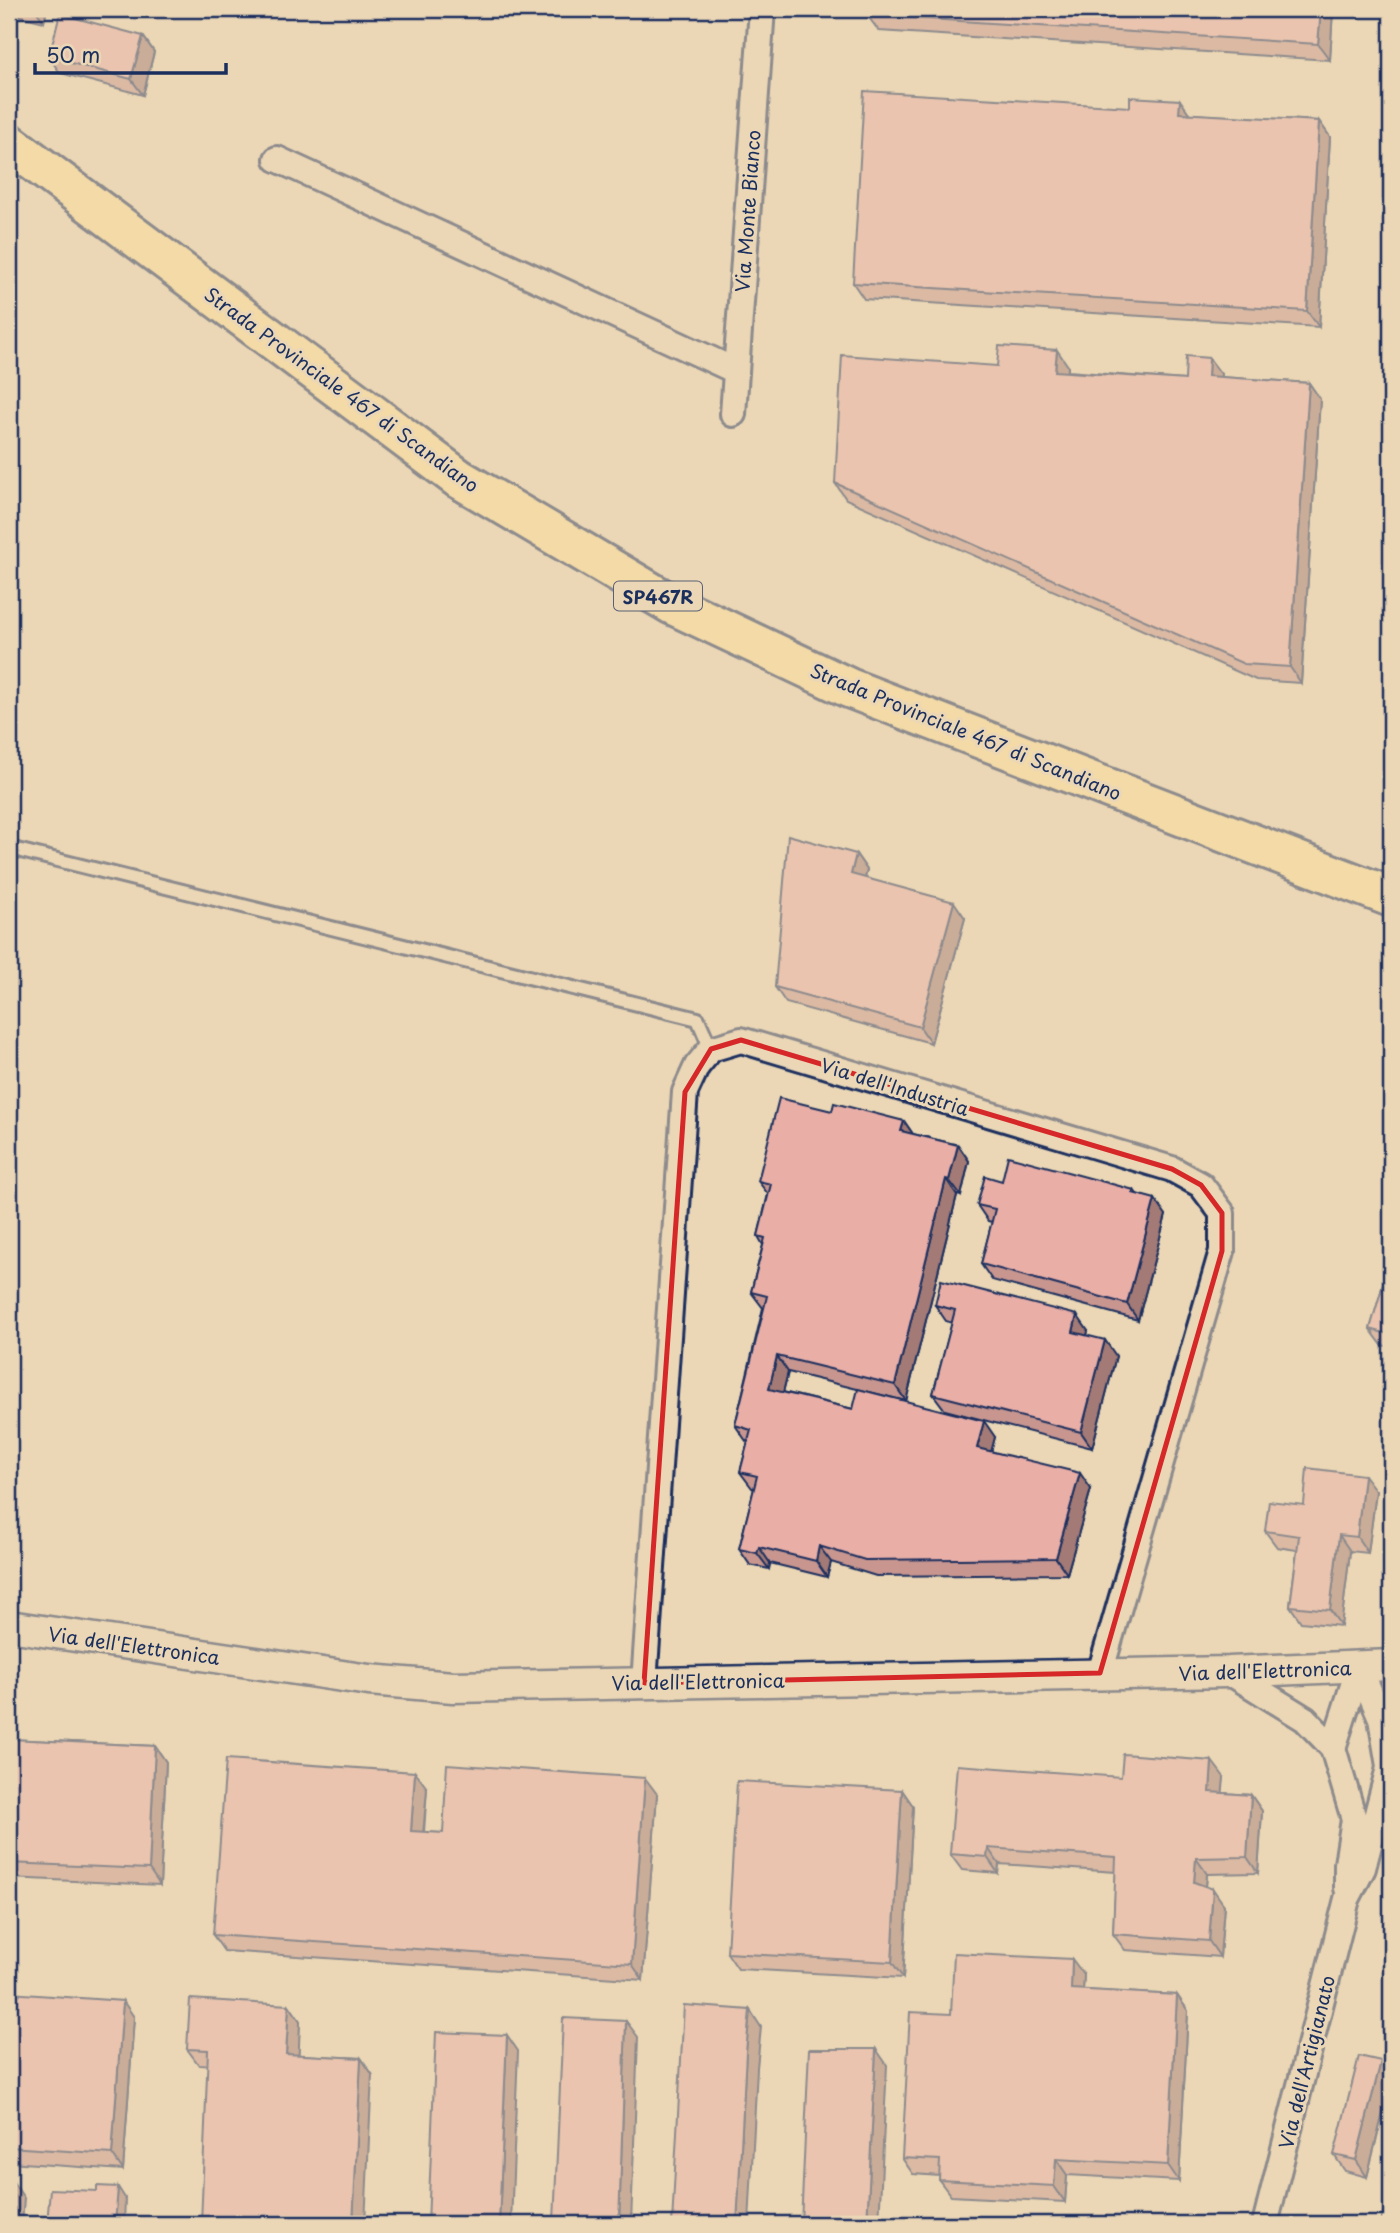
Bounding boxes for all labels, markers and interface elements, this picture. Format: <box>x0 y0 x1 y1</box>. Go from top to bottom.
scale bar <box>35 32 226 76</box>
text: 50 m <box>46 38 100 70</box>
street label: Via Monte Bianco <box>727 129 767 293</box>
street label: Strada Provinciale 467 di Scandiano <box>199 280 485 498</box>
road number: SP467R <box>614 582 702 610</box>
street label: Strada Provinciale 467 di Scandiano <box>806 656 1126 806</box>
street label: Via dell'Industria <box>817 1050 973 1122</box>
street label: Via dell'Elettronica <box>46 1619 222 1671</box>
street label: Via dell'Elettronica <box>1178 1653 1352 1687</box>
street label: Via dell'Elettronica <box>611 1665 785 1697</box>
street label: Via dell'Artigianato <box>1271 1972 1341 2152</box>

